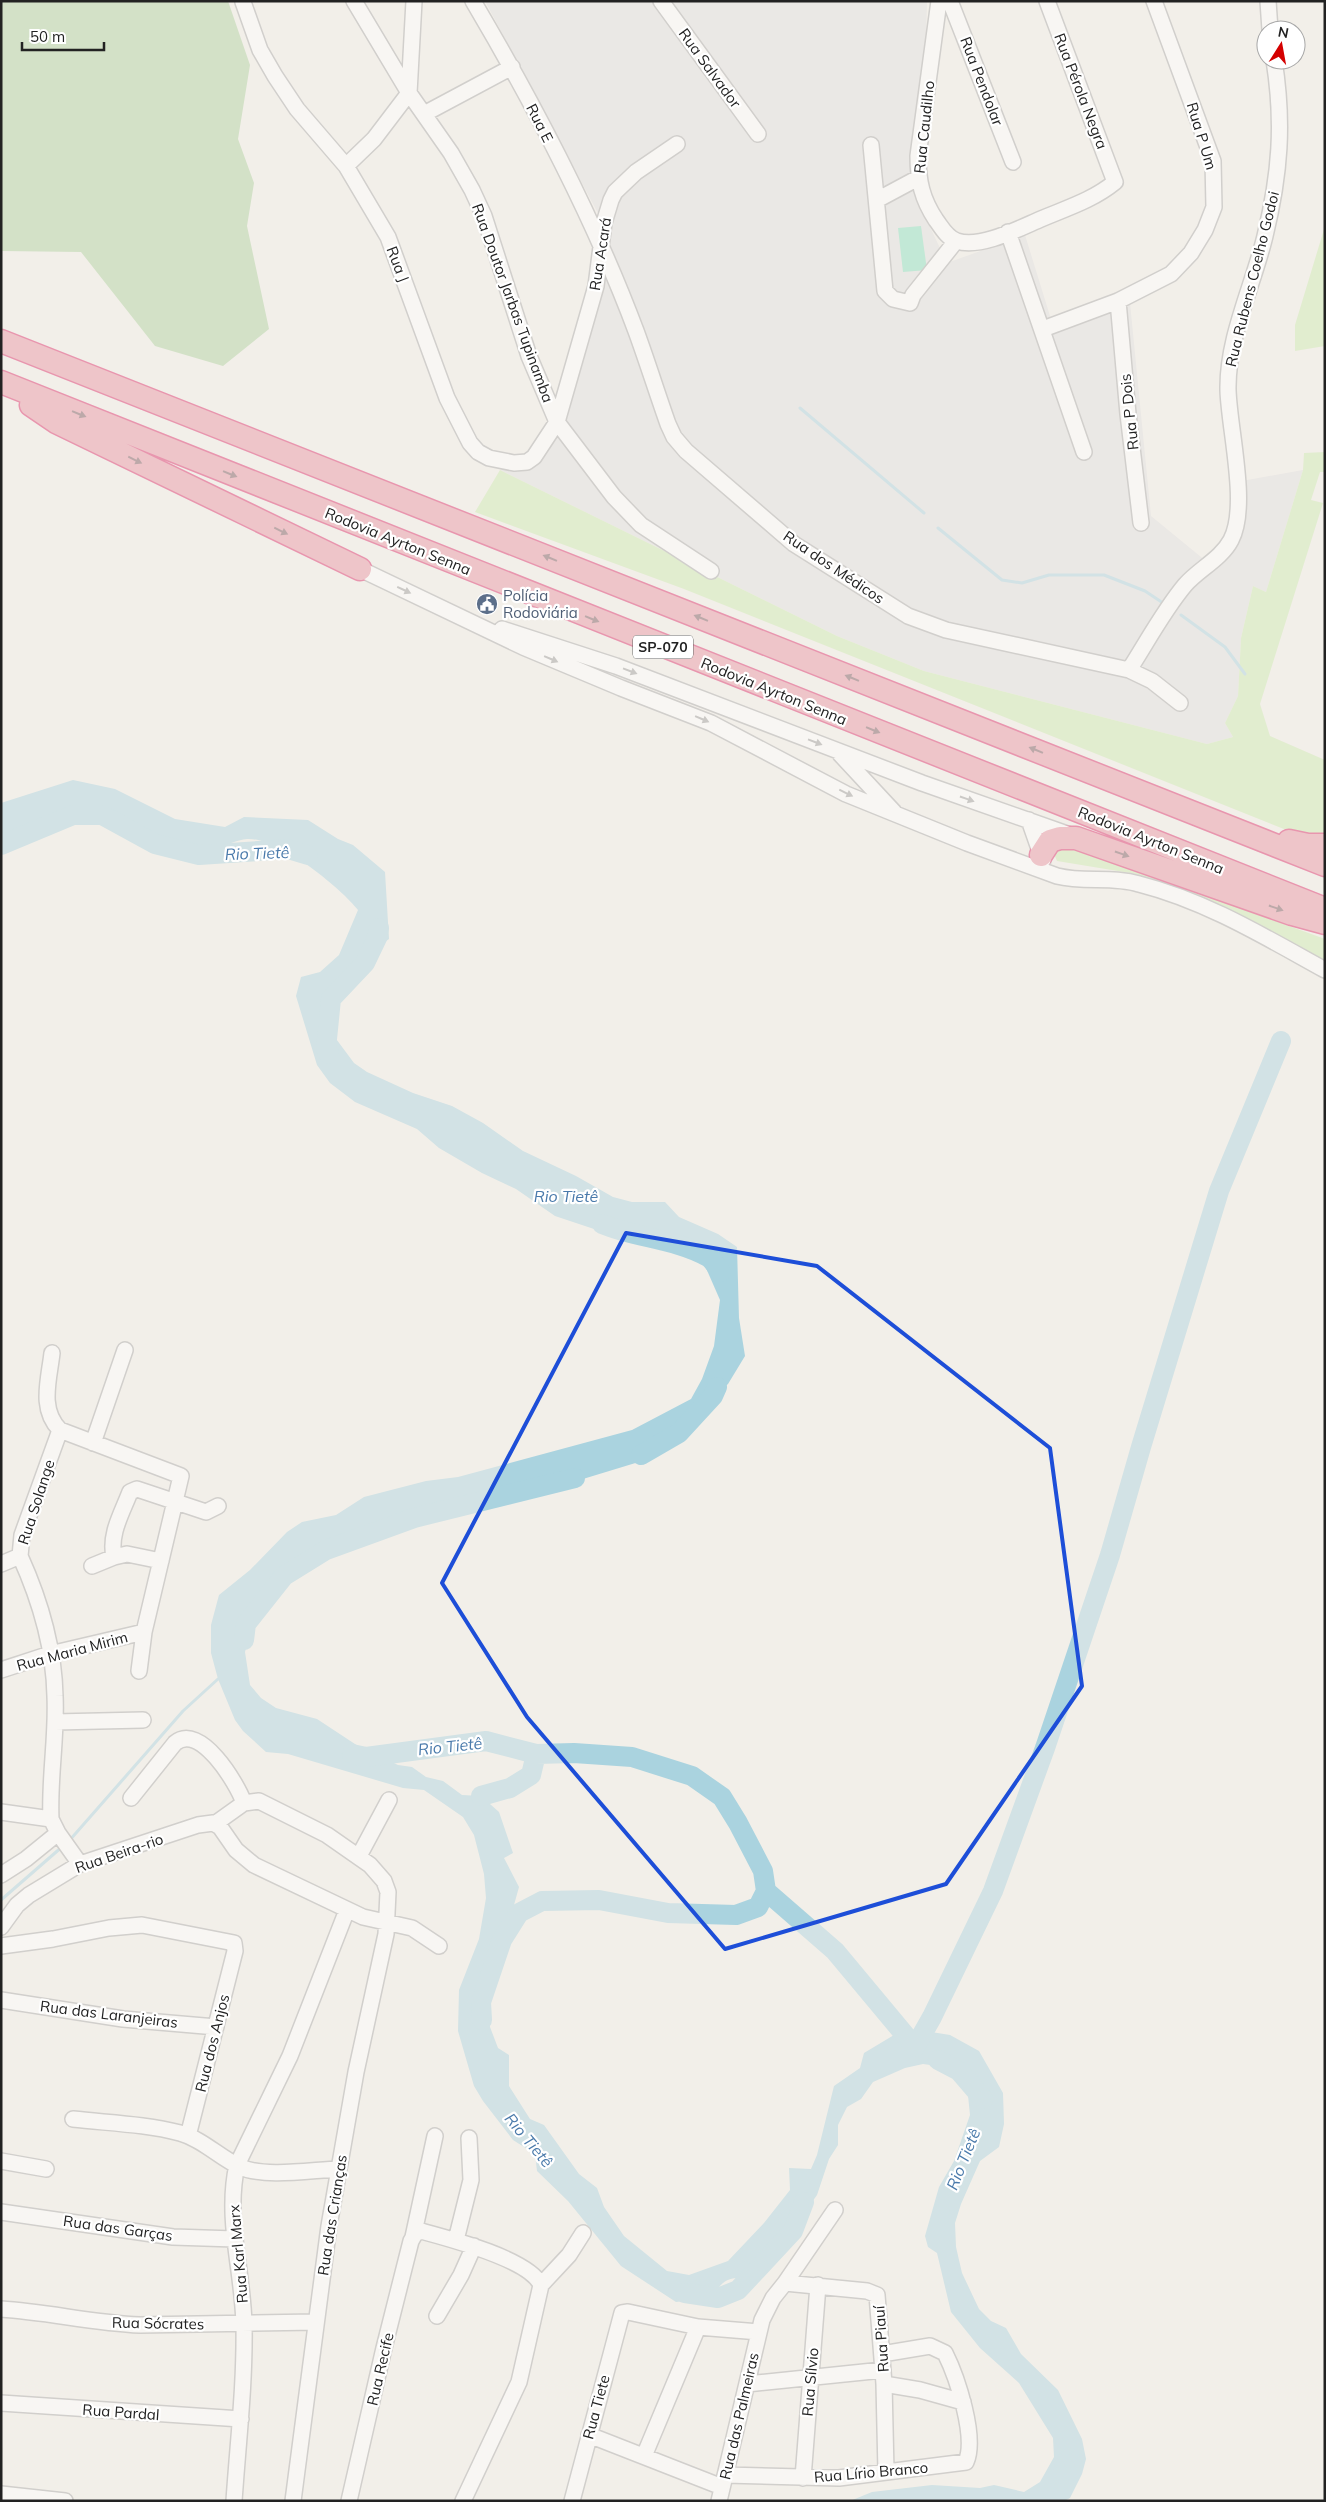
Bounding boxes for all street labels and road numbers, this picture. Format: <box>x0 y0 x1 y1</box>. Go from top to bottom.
street label: Rua Salvador <box>675 25 746 112</box>
street label: Rua Pérola Negra <box>1050 30 1112 152</box>
street label: Rua Pendolar <box>956 34 1008 129</box>
street label: Rua Caudilho <box>910 80 938 174</box>
street label: Rua P Um <box>1183 100 1221 172</box>
street label: Rua E <box>522 101 558 146</box>
street label: Rua Rubens Coelho Godoi <box>1221 189 1283 369</box>
street label: Rua Doutor Jarbas Tupinamba <box>468 201 558 405</box>
street label: Rua Acará <box>585 216 615 292</box>
street label: Rua J <box>383 243 413 285</box>
street label: Rua P Dois <box>1116 373 1142 451</box>
street label: Rodovia Ayrton Senna <box>322 503 474 579</box>
street label: Rua dos Médicos <box>780 526 888 608</box>
road number: SP-070 <box>633 636 693 659</box>
street label: Rodovia Ayrton Senna <box>698 653 850 729</box>
street label: Rodovia Ayrton Senna <box>1075 802 1227 878</box>
street label: Rua Solange <box>13 1457 59 1547</box>
street label: Rua Maria Mirim <box>14 1627 130 1675</box>
street label: Rua Beira-rio <box>72 1829 166 1877</box>
street label: Rua dos Anjos <box>191 1992 233 2094</box>
street label: Rua das Laranjeiras <box>39 1996 179 2032</box>
street label: Rua das Crianças <box>313 2153 351 2277</box>
street label: Rua Karl Marx <box>224 2204 252 2304</box>
street label: Rua das Garças <box>62 2211 174 2245</box>
street label: Rua Piauí <box>869 2304 893 2373</box>
street label: Rua Sócrates <box>112 2313 204 2333</box>
street label: Rua Recife <box>362 2331 398 2407</box>
street label: Rua Sílvio <box>798 2347 822 2417</box>
street label: Rua das Palmeiras <box>715 2351 763 2481</box>
street label: Rua Tiete <box>578 2373 614 2441</box>
street label: Rua Pardal <box>82 2400 160 2424</box>
street label: Rua Lírio Branco <box>813 2458 929 2486</box>

